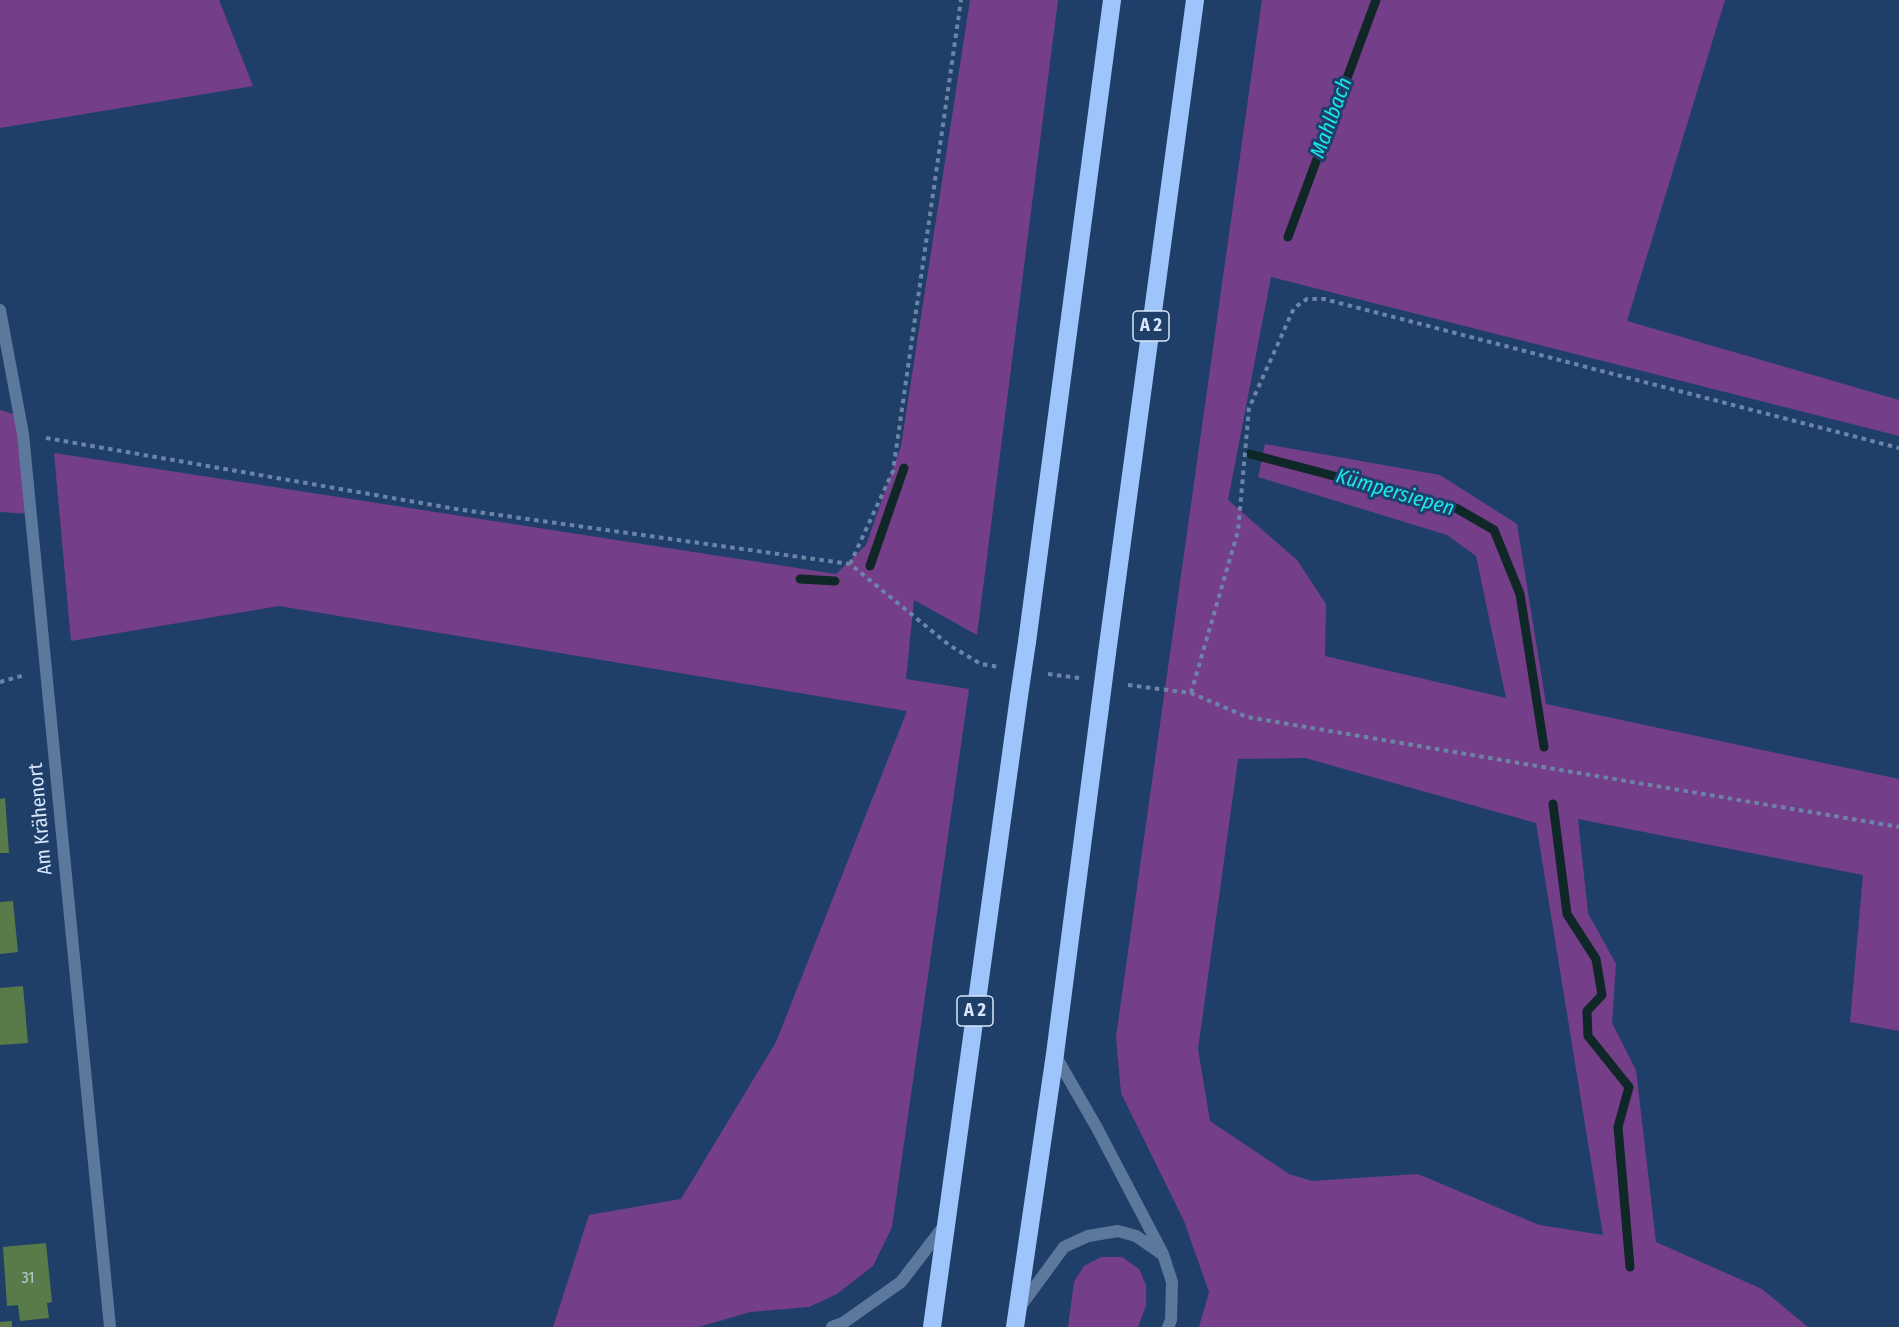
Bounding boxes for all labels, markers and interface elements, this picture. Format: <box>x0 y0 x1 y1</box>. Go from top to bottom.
water label: Mahlbach <box>1306 74 1358 162</box>
road number: A 2 <box>1133 311 1169 341</box>
water label: Kümpersiepen <box>1333 464 1457 522</box>
street label: Am Krähenort <box>24 762 58 876</box>
road number: A 2 <box>957 996 993 1026</box>
house number: 31 <box>21 1269 35 1289</box>

